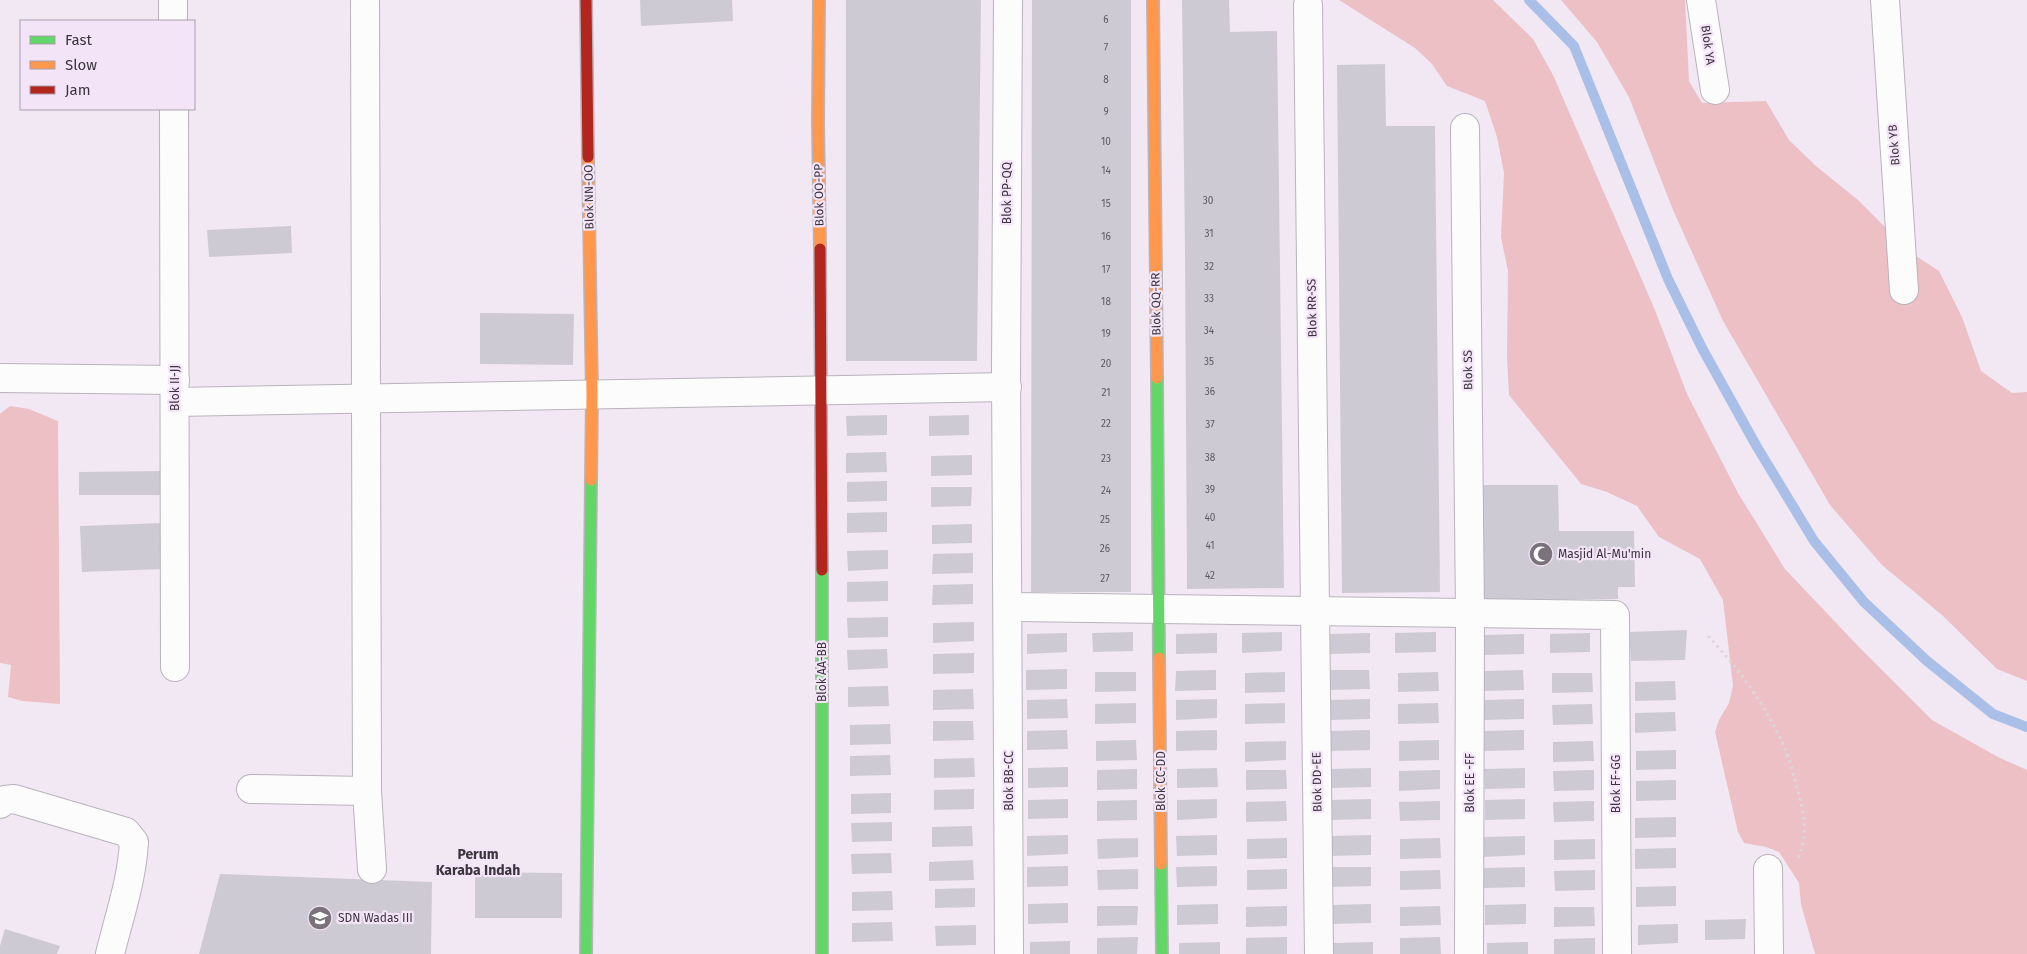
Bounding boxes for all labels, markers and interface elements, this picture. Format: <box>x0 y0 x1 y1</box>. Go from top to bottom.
house number: 6 <box>1103 14 1109 26</box>
legend <box>20 20 195 110</box>
street label: Blok YA <box>1698 24 1718 66</box>
text: Fast <box>65 31 92 49</box>
house number: 7 <box>1104 42 1109 54</box>
text: Slow <box>65 56 97 74</box>
house number: 8 <box>1103 74 1109 86</box>
text: Jam <box>65 81 91 99</box>
house number: 9 <box>1103 106 1109 118</box>
street label: Blok YB <box>1886 124 1902 166</box>
house number: 10 <box>1101 136 1111 148</box>
street label: Blok PP-QQ <box>1000 162 1014 224</box>
street label: Blok NN-OO <box>581 164 597 230</box>
street label: Blok OO-PP <box>811 164 827 226</box>
house number: 14 <box>1101 165 1112 177</box>
house number: 30 <box>1203 195 1214 207</box>
house number: 15 <box>1101 198 1111 210</box>
house number: 31 <box>1204 228 1214 240</box>
house number: 16 <box>1101 231 1111 243</box>
house number: 32 <box>1204 261 1214 273</box>
house number: 17 <box>1102 264 1111 276</box>
street label: Blok QQ-RR <box>1148 272 1164 336</box>
street label: Blok RR-SS <box>1304 278 1320 337</box>
house number: 33 <box>1204 293 1214 305</box>
house number: 18 <box>1101 296 1111 308</box>
house number: 34 <box>1204 325 1215 337</box>
house number: 19 <box>1101 328 1111 340</box>
street label: Blok SS <box>1461 349 1475 390</box>
house number: 35 <box>1204 356 1214 368</box>
house number: 20 <box>1101 358 1112 370</box>
street label: Blok II-JJ <box>168 365 182 411</box>
house number: 36 <box>1205 386 1215 398</box>
house number: 21 <box>1101 387 1111 399</box>
house number: 22 <box>1101 418 1111 430</box>
house number: 37 <box>1205 419 1215 431</box>
house number: 38 <box>1205 452 1216 464</box>
house number: 23 <box>1101 453 1111 465</box>
house number: 39 <box>1205 484 1215 496</box>
house number: 24 <box>1101 485 1112 497</box>
house number: 40 <box>1205 512 1216 524</box>
house number: 25 <box>1100 514 1110 526</box>
house number: 41 <box>1205 540 1215 552</box>
mosque icon: Masjid Al-Mu'min <box>1528 541 1554 567</box>
house number: 26 <box>1100 543 1110 555</box>
place label: Masjid Al-Mu'min <box>1558 547 1651 561</box>
house number: 42 <box>1205 570 1215 582</box>
house number: 27 <box>1100 573 1110 585</box>
street label: Blok AA-BB <box>815 642 829 702</box>
street label: Blok BB-CC <box>1002 751 1016 811</box>
street label: Blok CC-DD <box>1154 751 1168 811</box>
street label: Blok DD-EE <box>1309 752 1325 812</box>
street label: Blok EE -FF <box>1463 753 1477 813</box>
street label: Blok FF-GG <box>1609 755 1623 813</box>
district label: Perum Karaba Indah <box>436 846 520 879</box>
school or university icon: SDN Wadas III <box>307 905 333 931</box>
place label: SDN Wadas III <box>338 911 413 925</box>

